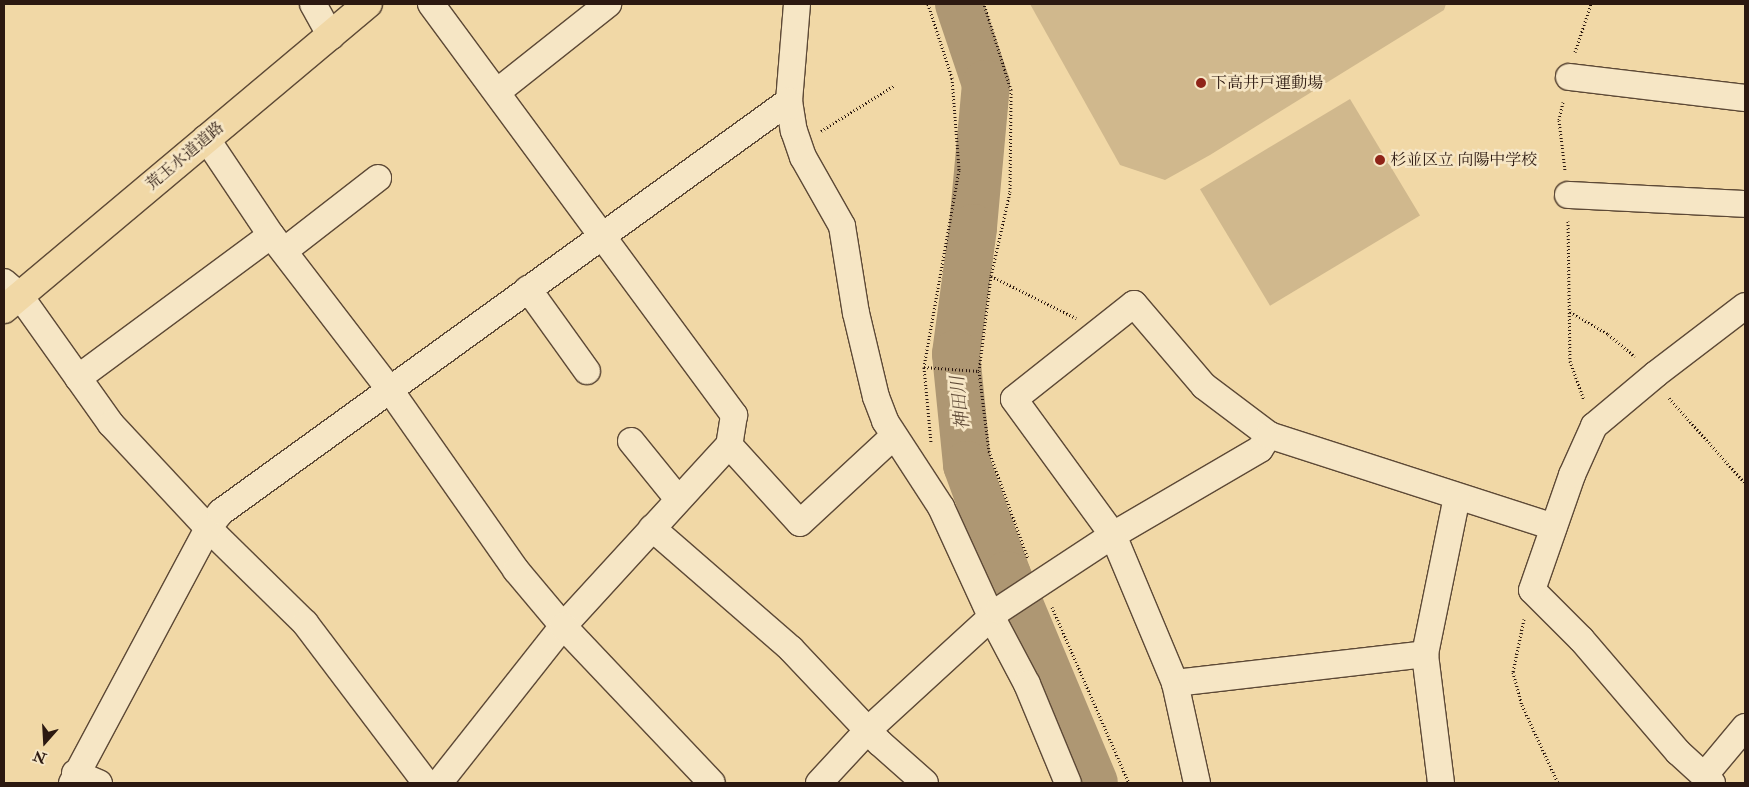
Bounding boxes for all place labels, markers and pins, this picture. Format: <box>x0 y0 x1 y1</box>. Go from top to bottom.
place label: 下高井戸運動場 <box>1211 73 1323 93</box>
marker: 下高井戸運動場 <box>1195 77 1207 89</box>
place label: 杉並区立 向陽中学校 <box>1390 150 1537 170</box>
marker: 杉並区立 向陽中学校 <box>1374 154 1386 166</box>

